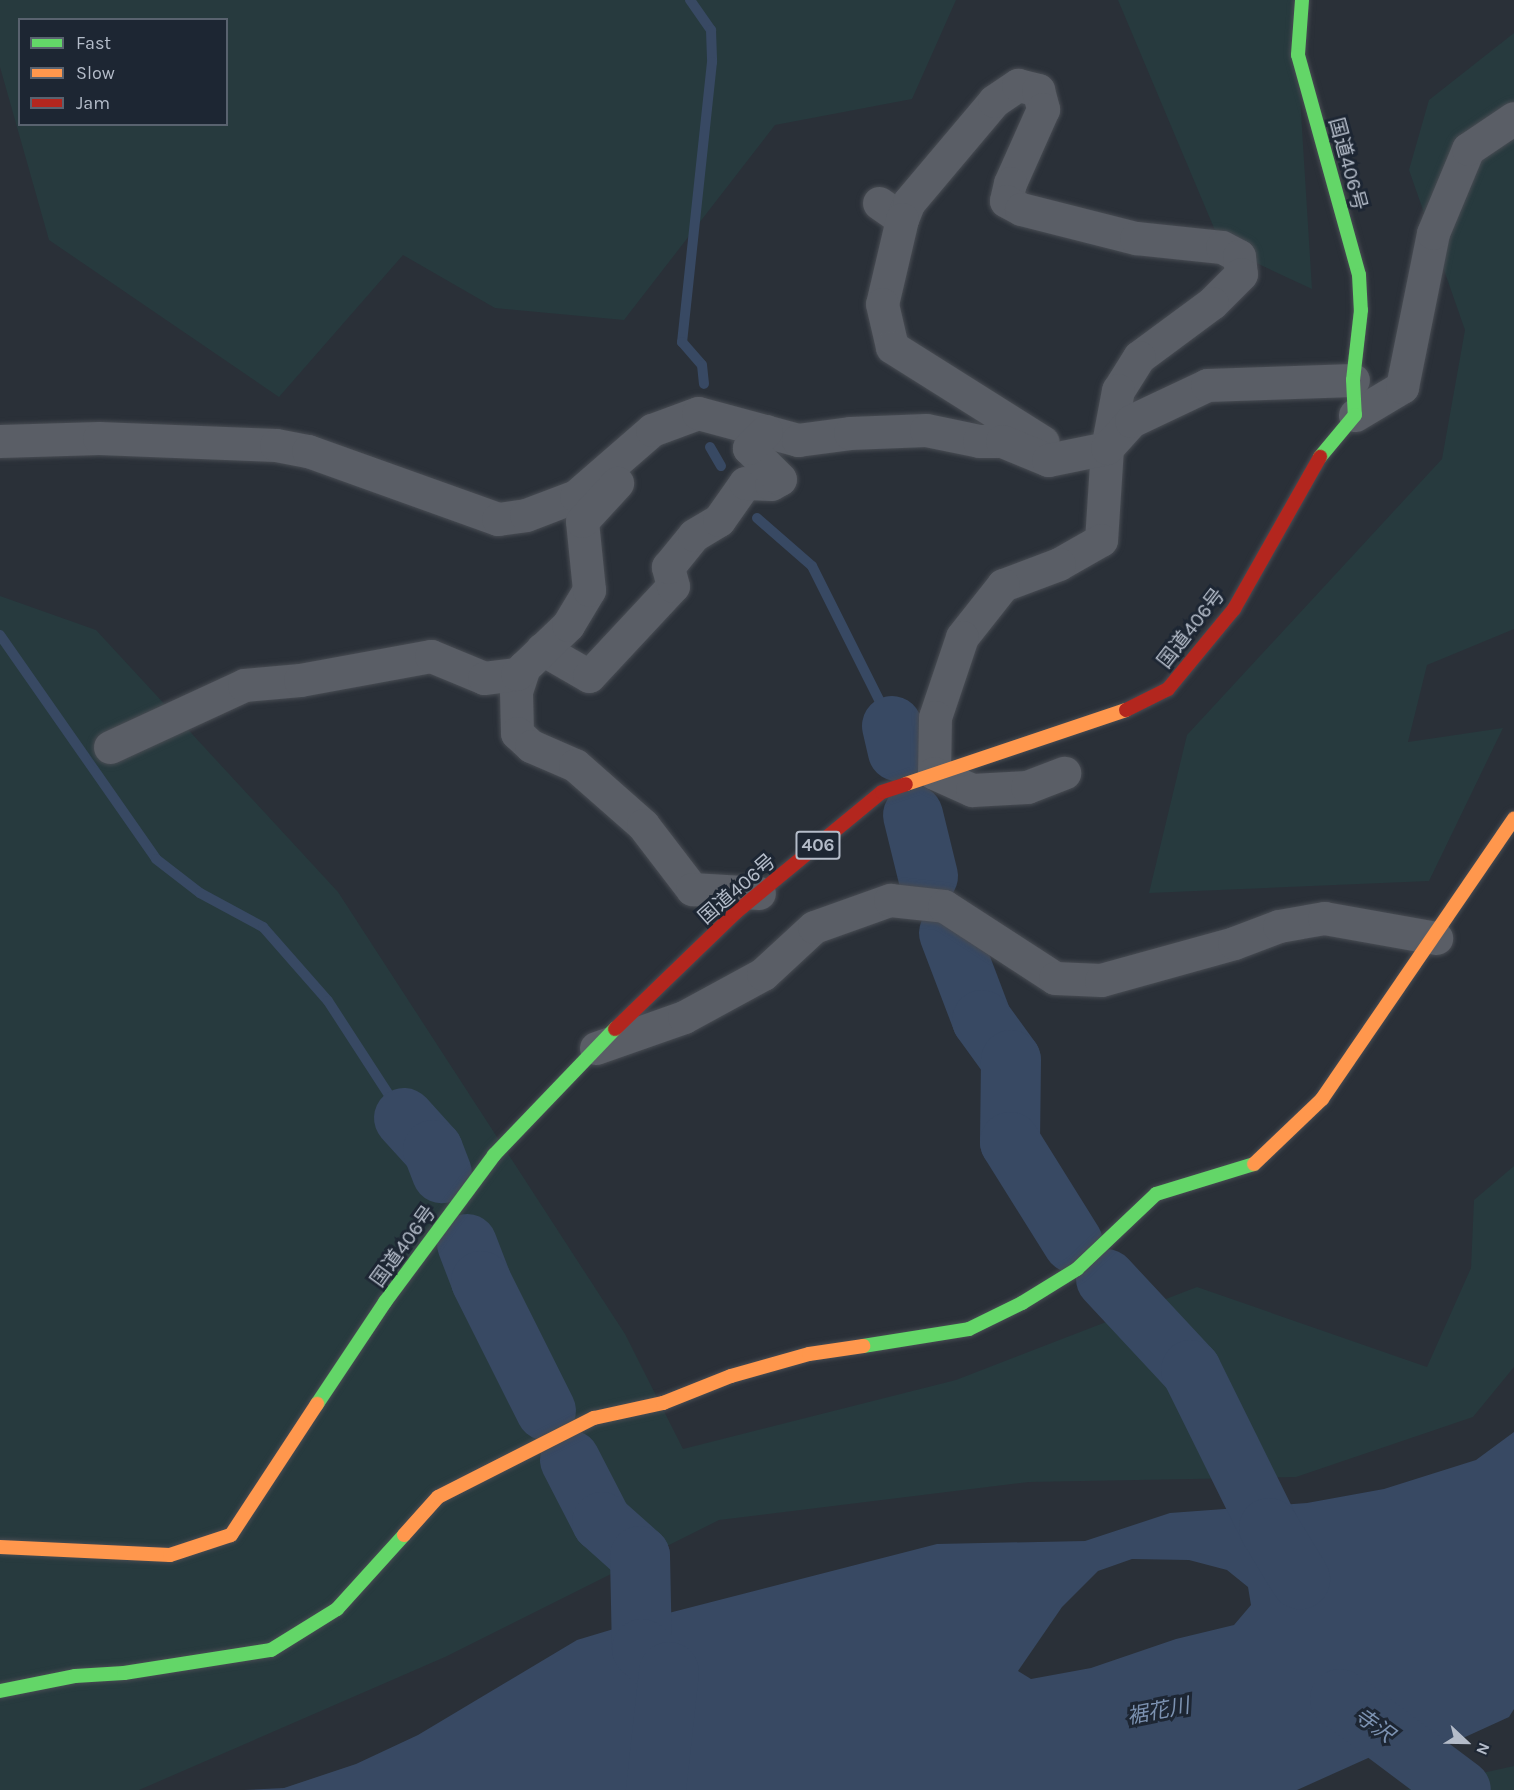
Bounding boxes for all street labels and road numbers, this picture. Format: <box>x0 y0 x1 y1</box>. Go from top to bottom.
street label: 国道406号 <box>1324 115 1372 213</box>
street label: 国道406号 <box>1152 583 1230 673</box>
road number: 406 <box>794 830 842 860</box>
street label: 国道406号 <box>693 849 781 929</box>
street label: 国道406号 <box>366 1201 440 1291</box>

